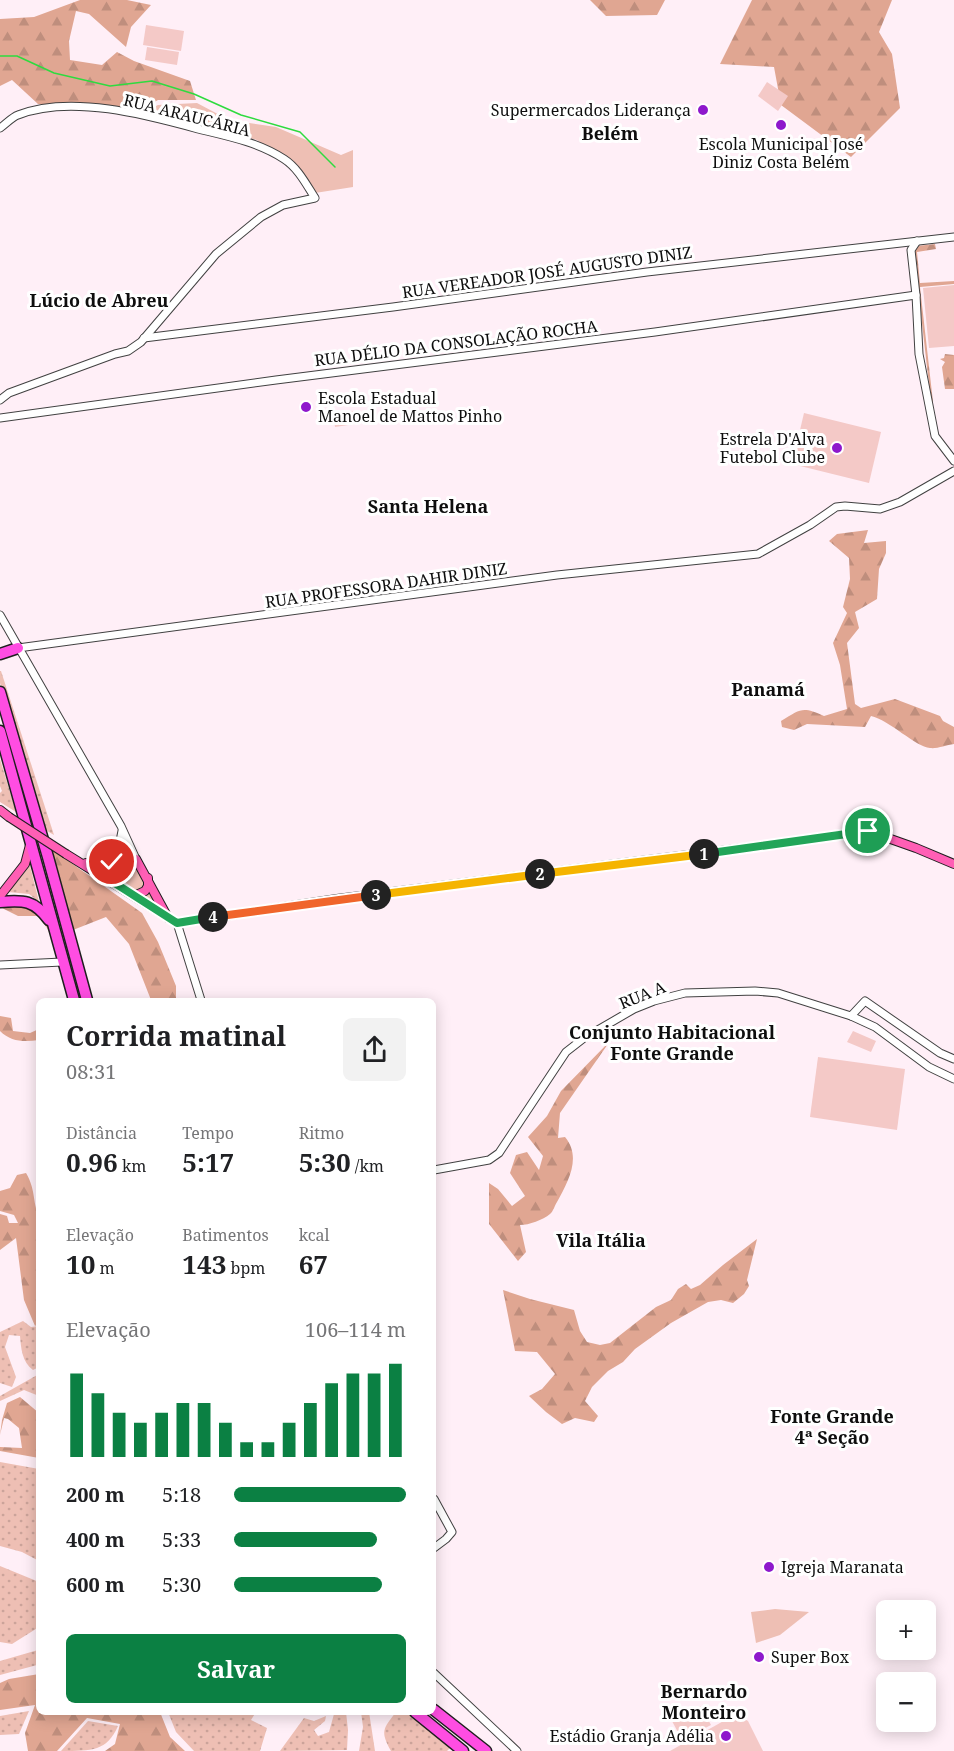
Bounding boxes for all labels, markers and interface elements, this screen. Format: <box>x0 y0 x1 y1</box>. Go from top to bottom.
street label: RUA ARAUCÁRIA <box>121 89 253 142</box>
place label: Supermercados Liderança <box>491 99 691 121</box>
marker: Supermercados Liderança <box>696 103 710 117</box>
marker: Escola Municipal José Diniz Costa Belém <box>774 118 788 132</box>
district label: Belém <box>582 121 639 145</box>
place label: Escola Municipal José Diniz Costa Belém <box>699 133 863 173</box>
street label: RUA VEREADOR JOSÉ AUGUSTO DINIZ <box>401 241 693 303</box>
district label: Lúcio de Abreu <box>30 288 168 312</box>
street label: RUA DÉLIO DA CONSOLAÇÃO ROCHA <box>313 315 600 371</box>
place label: Escola Estadual Manoel de Mattos Pinho <box>318 387 502 427</box>
marker: Escola Estadual Manoel de Mattos Pinho <box>299 400 313 414</box>
place label: Estrela D'Alva Futebol Clube <box>720 428 825 468</box>
marker: Estrela D'Alva Futebol Clube <box>830 441 844 455</box>
district label: Santa Helena <box>368 494 488 518</box>
street label: RUA PROFESSORA DAHIR DINIZ <box>264 557 508 613</box>
district label: Panamá <box>731 677 805 701</box>
pin <box>842 805 893 856</box>
icon: arrive <box>851 814 884 847</box>
pin <box>86 836 137 887</box>
pin: 1 <box>689 839 719 869</box>
text: 1 <box>699 843 709 865</box>
icon: check <box>95 845 128 878</box>
pin: 2 <box>525 859 555 889</box>
text: 2 <box>535 863 545 885</box>
pin: 3 <box>361 880 391 910</box>
text: 3 <box>371 884 381 906</box>
pin: 4 <box>198 902 228 932</box>
text: 4 <box>208 906 218 928</box>
street label: RUA A <box>616 976 669 1014</box>
text: Corrida matinal <box>66 1017 286 1054</box>
button: share <box>343 1018 406 1081</box>
district label: Conjunto Habitacional Fonte Grande <box>569 1020 776 1065</box>
text: 08:31 <box>66 1058 116 1085</box>
text: Distância <box>66 1122 137 1144</box>
text: Tempo <box>182 1122 234 1144</box>
text: Ritmo <box>299 1122 344 1144</box>
text: 0.96 <box>66 1144 118 1180</box>
text: 5:17 <box>182 1144 234 1180</box>
text: 5:30 <box>299 1144 351 1180</box>
text: km <box>118 1155 146 1177</box>
text: /km <box>351 1155 384 1177</box>
text: Elevação <box>66 1224 134 1246</box>
text: Batimentos <box>182 1224 269 1246</box>
text: kcal <box>299 1224 330 1246</box>
district label: Vila Itália <box>556 1228 646 1252</box>
text: 10 <box>66 1246 95 1282</box>
text: 143 <box>182 1246 226 1282</box>
text: 67 <box>299 1246 328 1282</box>
text: m <box>95 1257 115 1279</box>
text: bpm <box>226 1257 265 1279</box>
text: Elevação <box>66 1316 151 1343</box>
text: 106–114 m <box>305 1316 406 1343</box>
district label: Fonte Grande 4ª Seção <box>770 1404 894 1449</box>
text: 200 m <box>66 1481 125 1508</box>
text: 5:18 <box>162 1481 201 1508</box>
text: 400 m <box>66 1526 125 1553</box>
text: 5:33 <box>162 1526 201 1553</box>
place label: Igreja Maranata <box>781 1556 904 1578</box>
marker: Igreja Maranata <box>762 1560 776 1574</box>
text: 600 m <box>66 1571 125 1598</box>
text: 5:30 <box>162 1571 201 1598</box>
map controls <box>876 1600 936 1732</box>
button: + <box>876 1600 936 1660</box>
button: Salvar <box>66 1634 406 1703</box>
place label: Super Box <box>771 1646 850 1668</box>
marker: Super Box <box>752 1650 766 1664</box>
button: − <box>876 1672 936 1732</box>
district label: Bernardo Monteiro <box>661 1679 747 1724</box>
place label: Estádio Granja Adélia <box>549 1725 714 1747</box>
marker: Estádio Granja Adélia <box>719 1729 733 1743</box>

